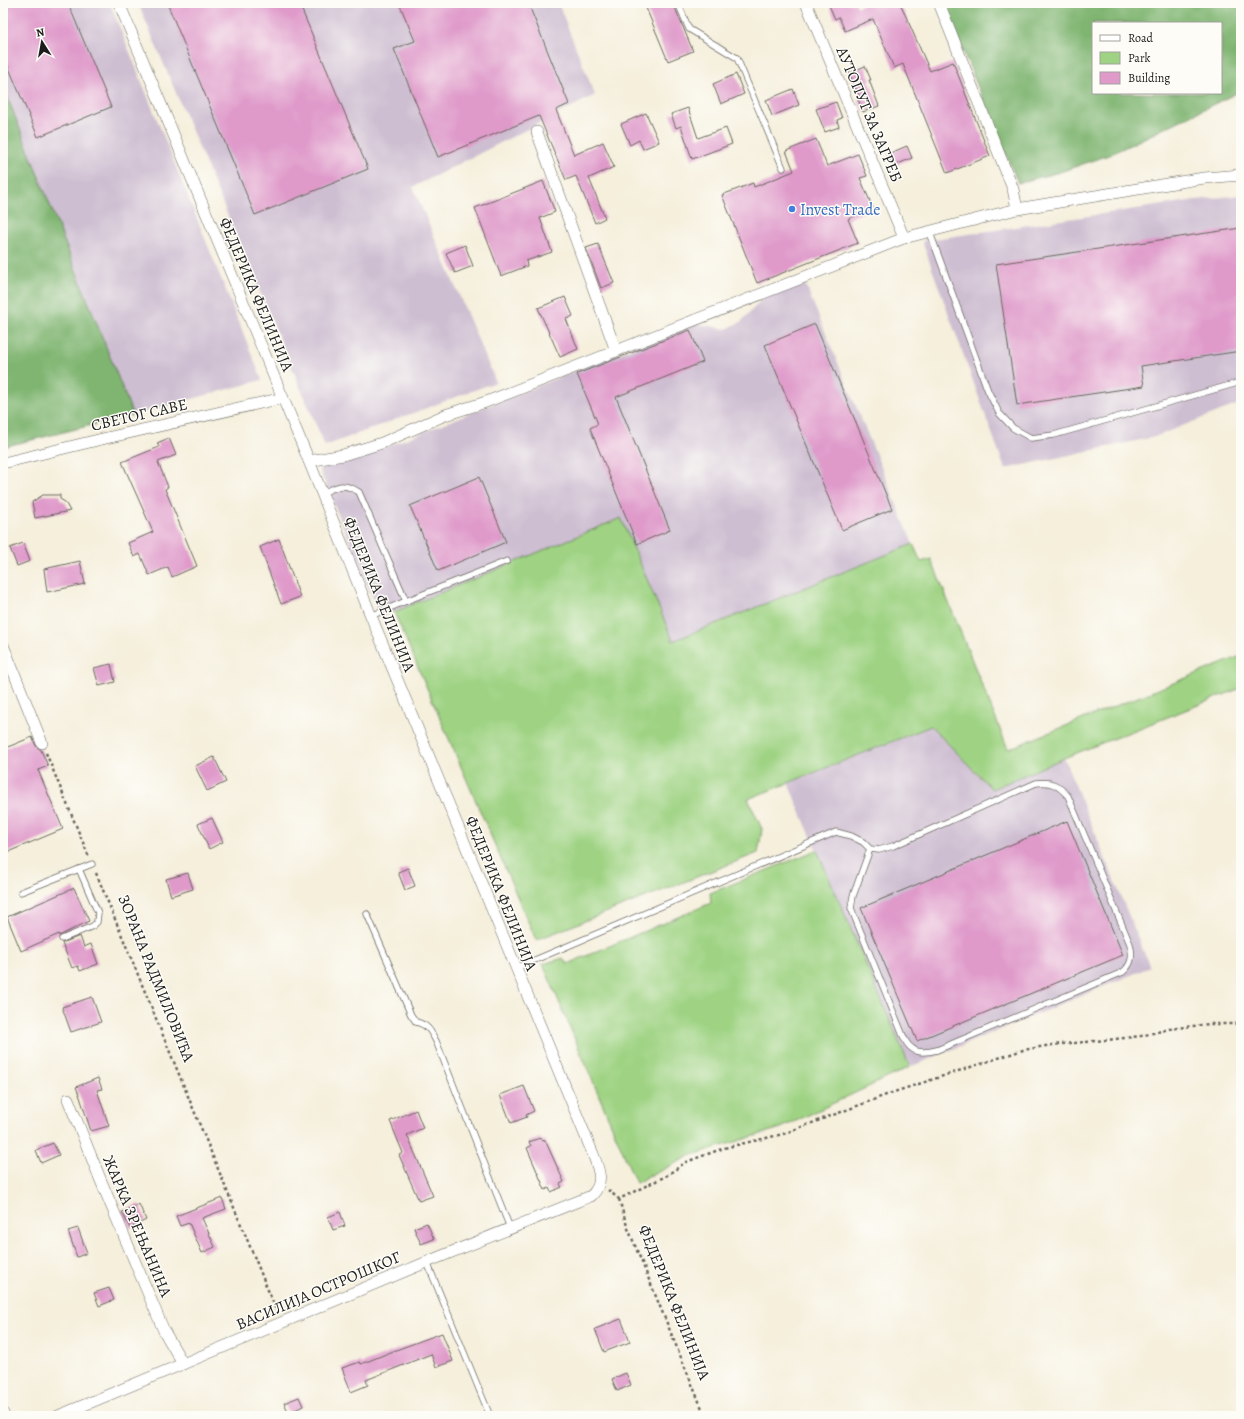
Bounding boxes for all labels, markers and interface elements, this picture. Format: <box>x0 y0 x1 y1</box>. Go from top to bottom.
north arrow <box>22 22 62 62</box>
legend <box>1092 22 1222 94</box>
text: N <box>35 25 46 41</box>
text: Road <box>1128 30 1154 46</box>
street label: АУТОПУТ ЗА ЗАГРЕБ <box>830 43 907 185</box>
text: Park <box>1128 50 1151 66</box>
text: Building <box>1128 70 1170 86</box>
place label: Invest Trade <box>800 199 880 221</box>
marker: Invest Trade <box>787 204 797 214</box>
street label: ФЕДЕРИКА ФЕЛИНИЈА <box>214 214 299 375</box>
street label: СВЕТОГ САВЕ <box>89 393 189 437</box>
street label: ФЕДЕРИКА ФЕЛИНИЈА <box>338 514 421 676</box>
street label: ФЕДЕРИКА ФЕЛИНИЈА <box>460 813 543 975</box>
street label: ЗОРАНА РАДМИЛОВИЋА <box>112 892 200 1066</box>
street label: ЖАРКА ЗРЕЊАНИНА <box>97 1152 177 1301</box>
street label: ФЕДЕРИКА ФЕЛИНИЈА <box>633 1222 716 1384</box>
street label: ВАСИЛИЈА ОСТРОШКОГ <box>233 1246 404 1336</box>

